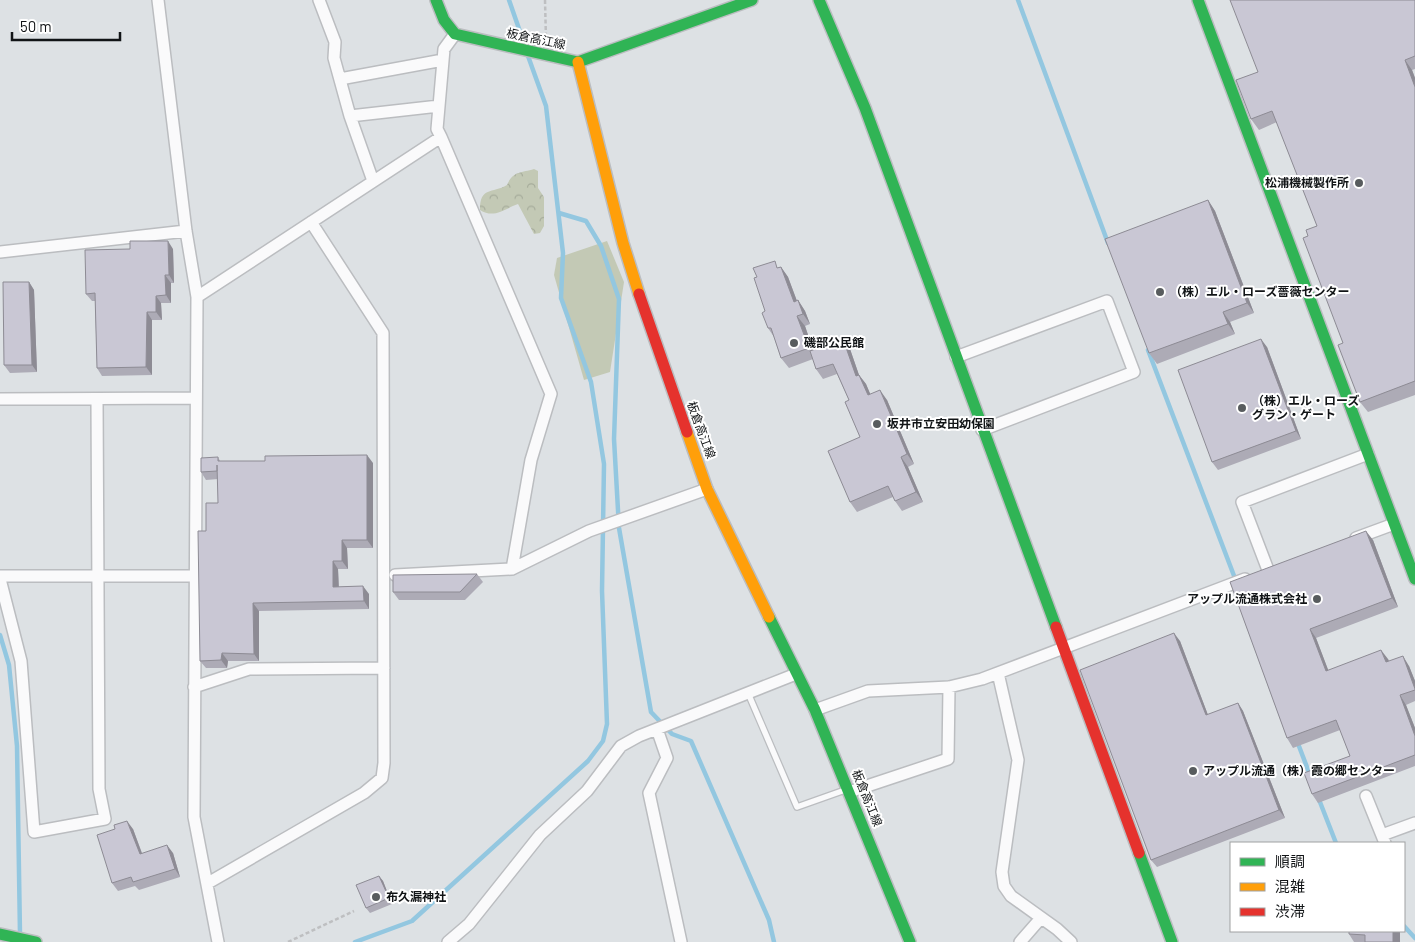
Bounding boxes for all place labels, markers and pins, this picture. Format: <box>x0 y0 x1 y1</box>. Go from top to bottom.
place label: 松浦機械製作所 <box>1265 175 1349 189</box>
marker: 松浦機械製作所 <box>1353 177 1365 189</box>
place label: （株）エル・ローズ薔薇センター <box>1170 284 1349 298</box>
marker: （株）エル・ローズ薔薇センター <box>1154 286 1166 298</box>
place label: 磯部公民館 <box>803 335 864 349</box>
marker: 磯部公民館 <box>788 337 800 349</box>
place label: （株）エル・ローズ グラン・ゲート <box>1252 393 1359 421</box>
marker: （株）エル・ローズ グラン・ゲート <box>1236 402 1248 414</box>
place label: 坂井市立安田幼保園 <box>887 416 995 430</box>
marker: 坂井市立安田幼保園 <box>871 418 883 430</box>
place label: アップル流通株式会社 <box>1187 591 1307 605</box>
marker: アップル流通株式会社 <box>1311 593 1323 605</box>
place label: アップル流通（株）霞の郷センター <box>1203 763 1395 777</box>
marker: アップル流通（株）霞の郷センター <box>1187 765 1199 777</box>
place label: 布久漏神社 <box>386 889 446 903</box>
marker: 布久漏神社 <box>370 891 382 903</box>

